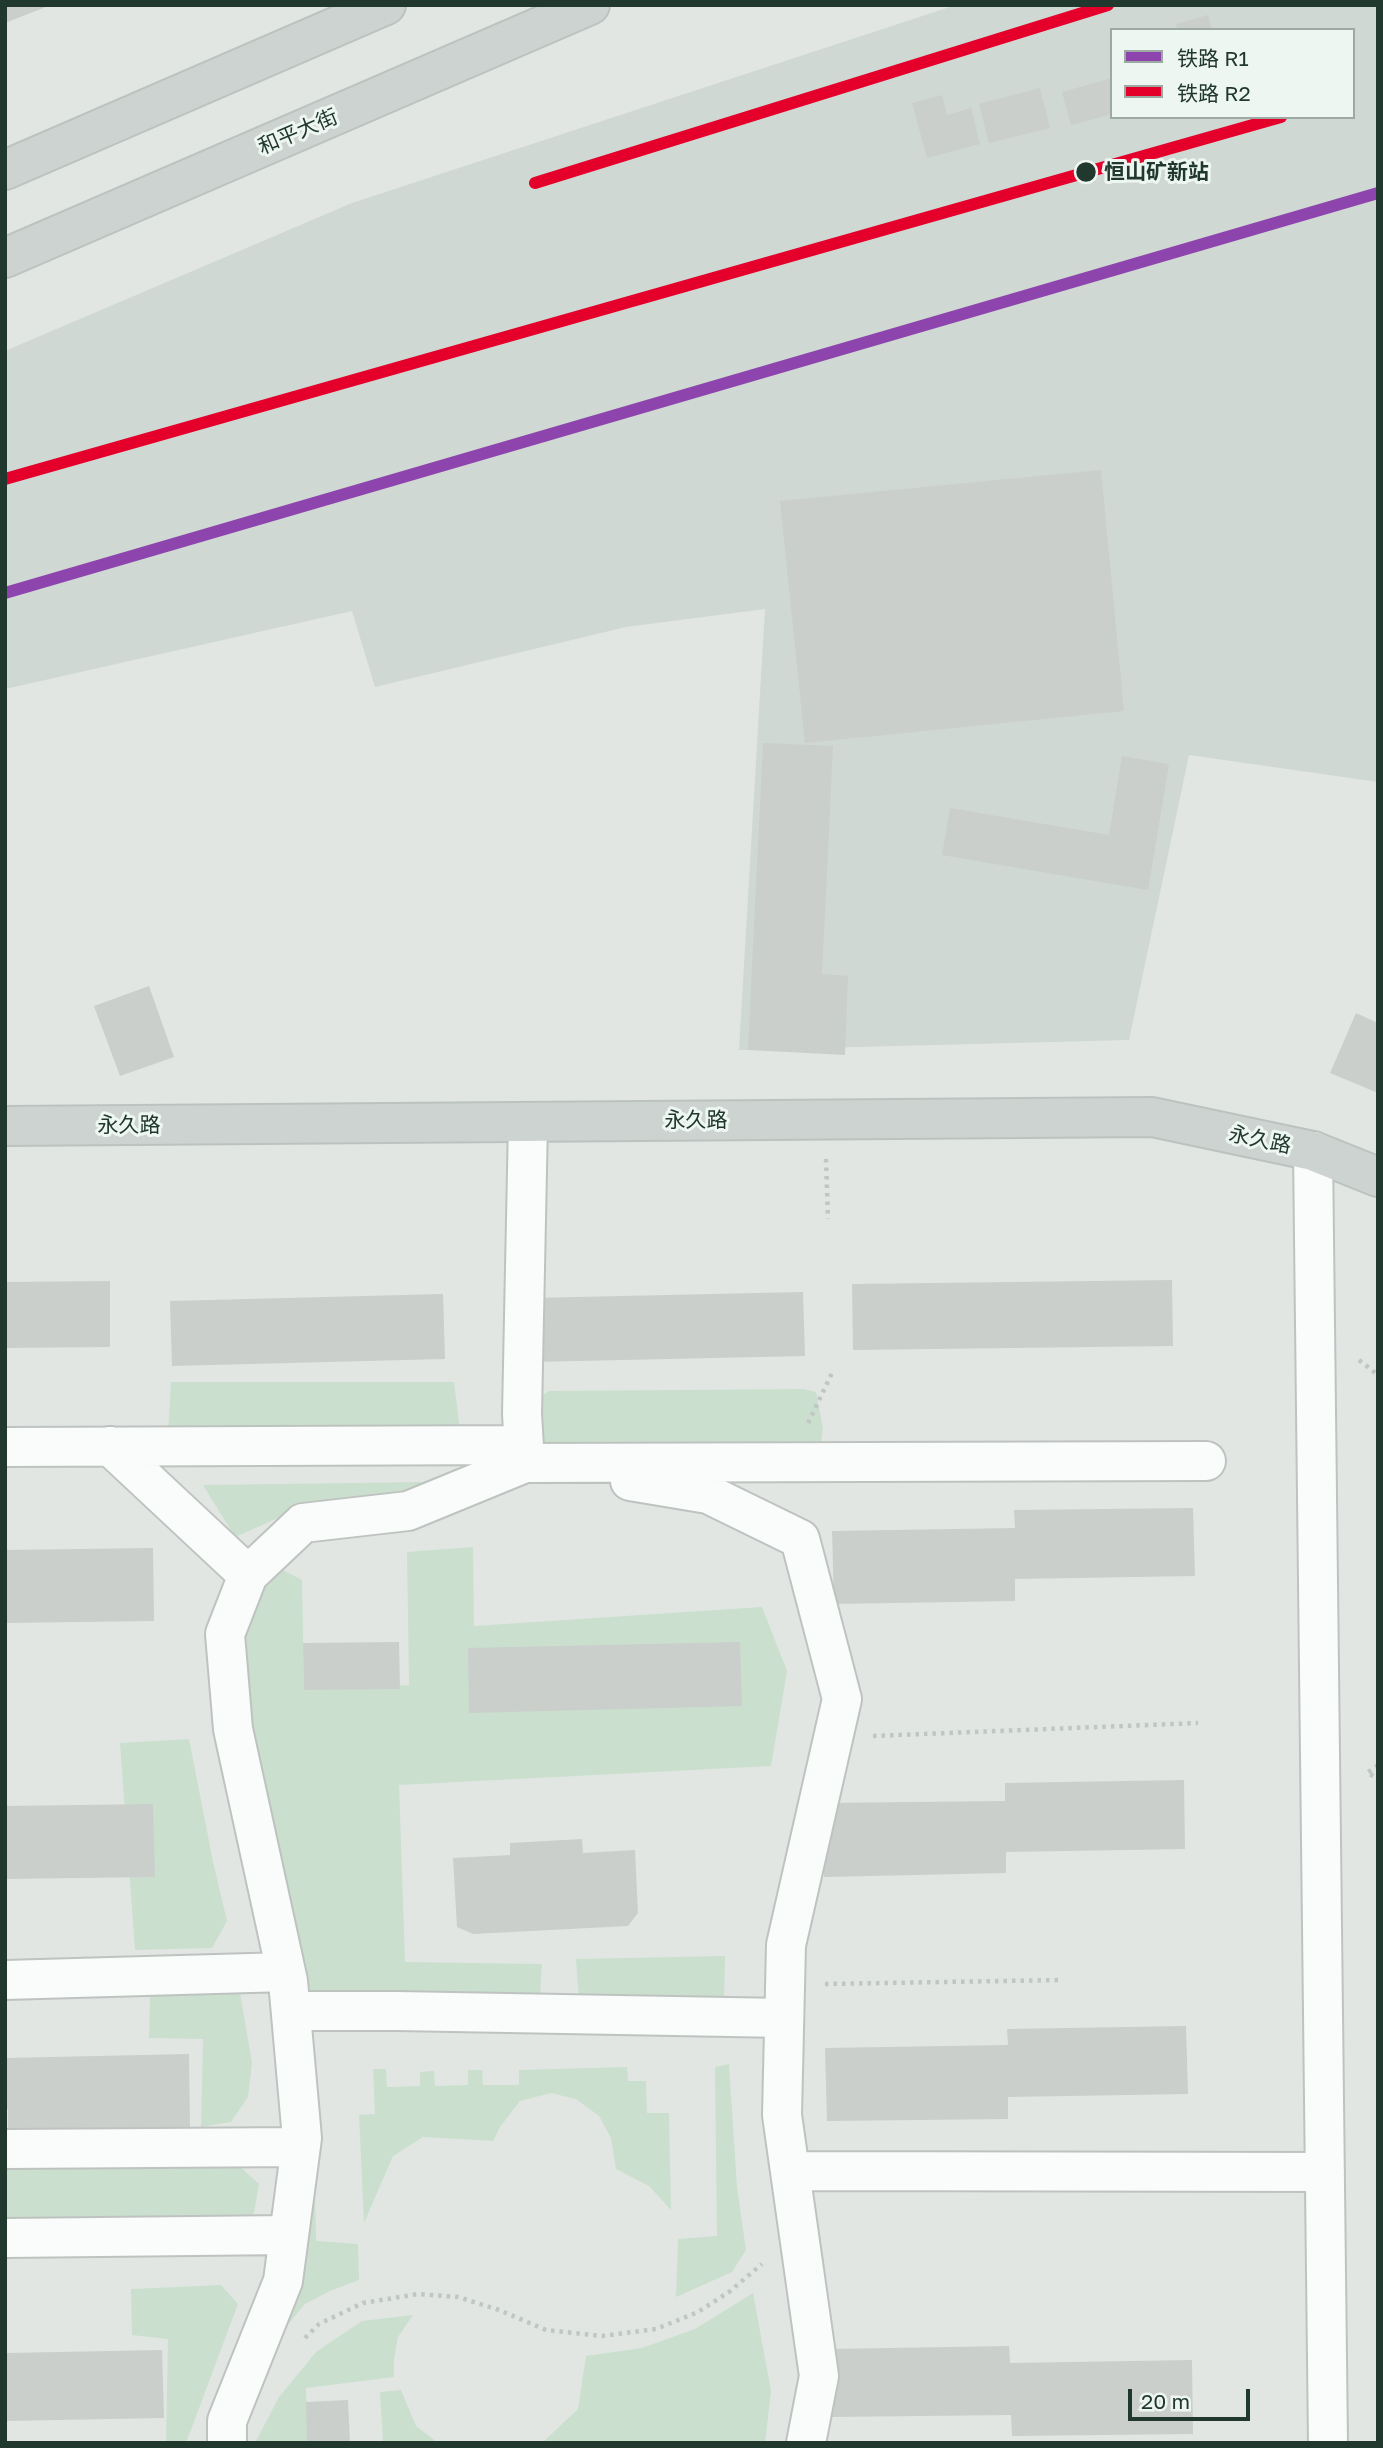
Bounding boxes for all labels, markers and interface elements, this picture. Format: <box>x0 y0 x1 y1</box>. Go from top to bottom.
legend <box>1110 28 1355 119</box>
text: 铁路 R1 <box>1177 45 1249 71</box>
text: 铁路 R2 <box>1177 80 1251 106</box>
street label: 和平大街 <box>254 104 342 160</box>
place label: 恒山矿新站 <box>1104 159 1209 185</box>
marker: 恒山矿新站 <box>1074 160 1098 184</box>
street label: 永久路 <box>665 1107 727 1133</box>
street label: 永久路 <box>98 1112 160 1138</box>
street label: 永久路 <box>1227 1121 1293 1159</box>
scale bar <box>1131 2374 1254 2418</box>
text: 20 m <box>1141 2388 1190 2414</box>

